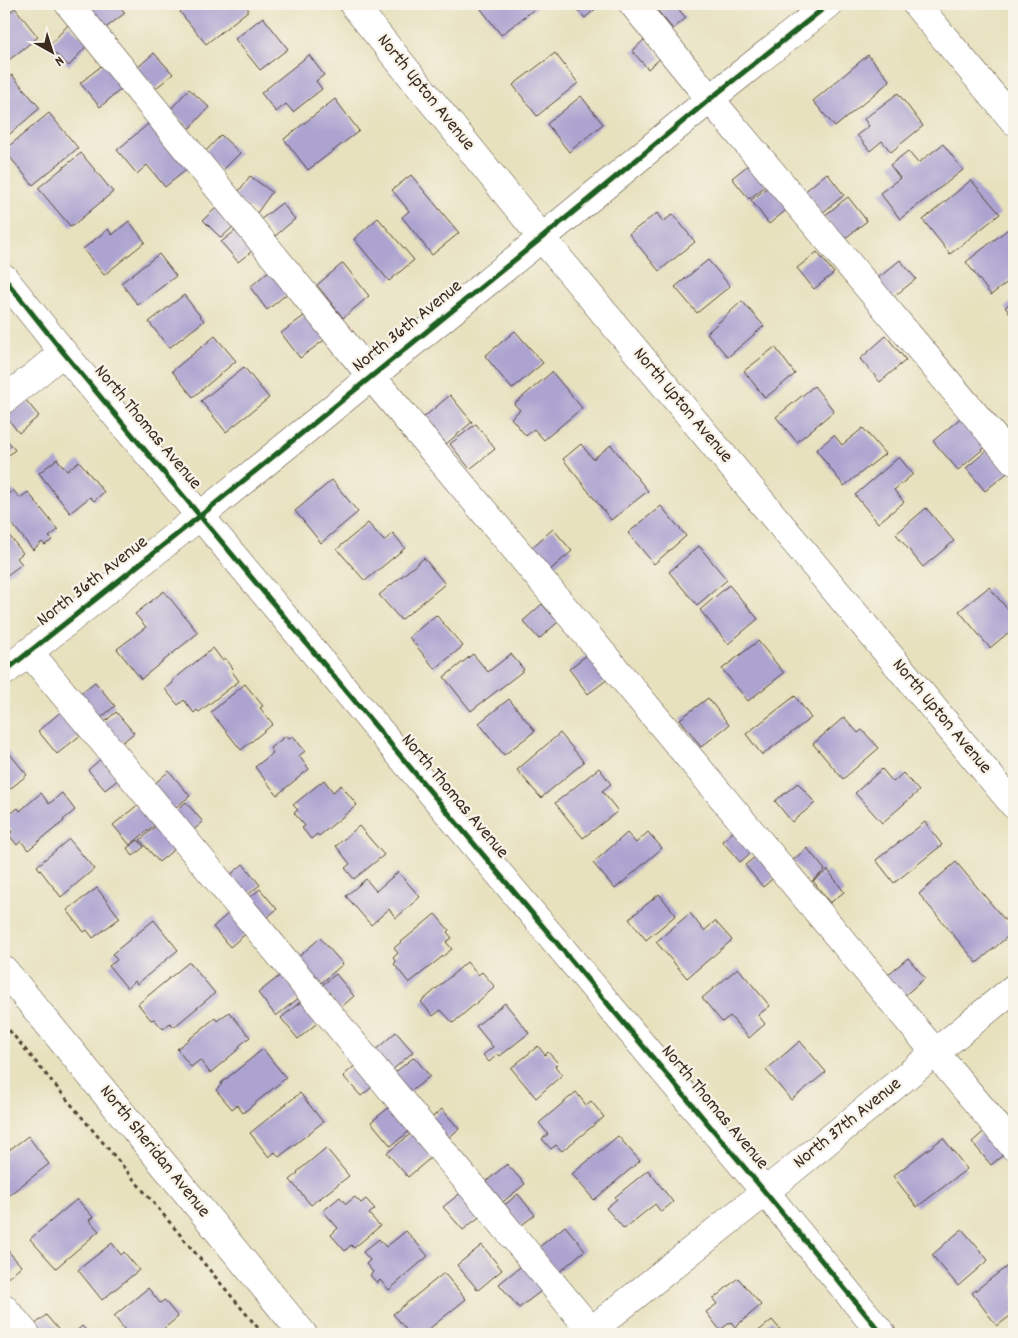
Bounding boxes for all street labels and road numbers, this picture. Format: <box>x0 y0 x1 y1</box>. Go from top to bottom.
street label: North Upton Avenue <box>369 29 481 157</box>
street label: North 36th Avenue <box>347 274 469 380</box>
street label: North Upton Avenue <box>626 342 738 470</box>
street label: North Thomas Avenue <box>87 360 207 496</box>
street label: North 36th Avenue <box>32 530 154 634</box>
street label: North Upton Avenue <box>885 653 997 781</box>
street label: North Thomas Avenue <box>394 729 514 865</box>
street label: North Thomas Avenue <box>654 1040 774 1176</box>
street label: North 37th Avenue <box>788 1072 908 1176</box>
street label: North Sheridan Avenue <box>92 1080 216 1224</box>

